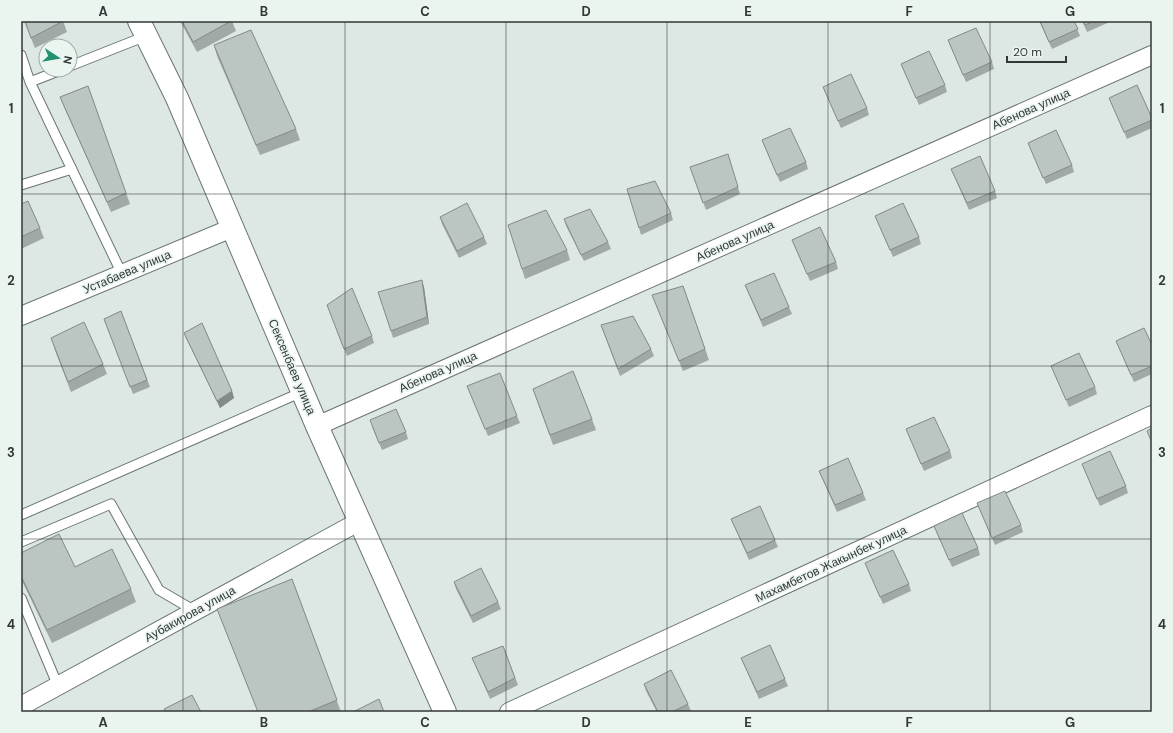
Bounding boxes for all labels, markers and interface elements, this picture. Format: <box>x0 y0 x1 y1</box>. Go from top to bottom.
text: A <box>98 3 108 20</box>
text: B <box>260 3 268 20</box>
text: C <box>420 3 430 20</box>
text: D <box>581 3 591 20</box>
text: E <box>744 3 752 20</box>
text: F <box>905 3 913 20</box>
text: G <box>1065 3 1075 20</box>
north arrow <box>38 38 78 78</box>
scale bar <box>1007 38 1066 64</box>
text: 20 m <box>1013 44 1042 60</box>
text: N <box>60 55 75 65</box>
street label: Абенова улица <box>989 85 1073 133</box>
text: 1 <box>9 100 13 117</box>
text: 1 <box>1160 100 1164 117</box>
street label: Абенова улица <box>693 217 777 265</box>
street label: Устабаева улица <box>81 246 174 298</box>
text: 2 <box>7 272 15 289</box>
text: 2 <box>1158 272 1166 289</box>
street label: Сексенбаев улица <box>265 317 320 418</box>
street label: Абенова улица <box>396 348 480 396</box>
text: 3 <box>7 444 15 461</box>
text: 3 <box>1158 444 1166 461</box>
street label: Махамбетов Жакынбек улица <box>753 522 910 606</box>
street label: Аубакирова улица <box>142 582 239 646</box>
text: 4 <box>7 616 15 633</box>
text: 4 <box>1158 616 1166 633</box>
text: A <box>98 714 108 731</box>
text: B <box>260 714 268 731</box>
text: C <box>420 714 430 731</box>
text: D <box>581 714 591 731</box>
text: E <box>744 714 752 731</box>
text: F <box>905 714 913 731</box>
text: G <box>1065 714 1075 731</box>

